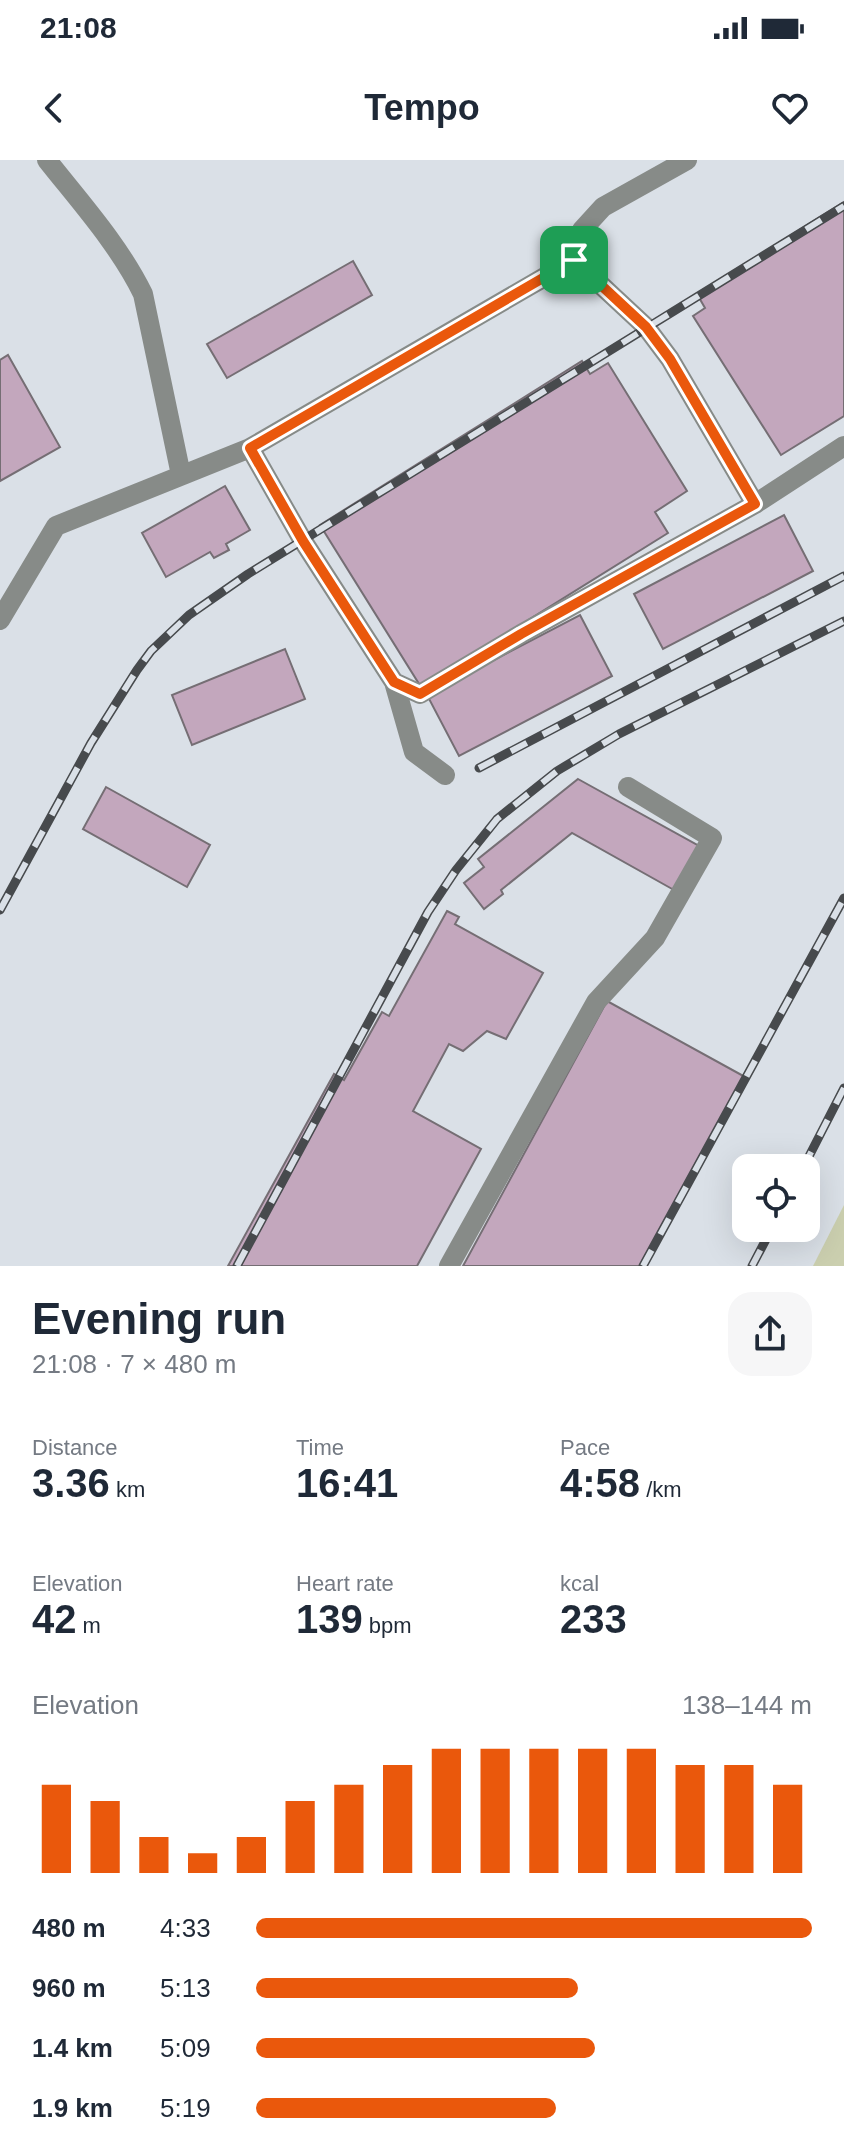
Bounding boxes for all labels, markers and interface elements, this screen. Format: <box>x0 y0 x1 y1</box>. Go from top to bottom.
text: 21:08 <box>40 11 117 44</box>
icon: back <box>32 86 76 130</box>
icon: heart <box>768 86 812 130</box>
text: Tempo <box>364 87 480 128</box>
pin <box>540 226 608 294</box>
icon: arrive <box>552 238 596 282</box>
map controls <box>732 1154 820 1242</box>
button: locate <box>732 1154 820 1242</box>
button: share <box>728 1292 812 1376</box>
text: Evening run <box>32 1294 286 1343</box>
text: 21:08 · 7 × 480 m <box>32 1349 237 1379</box>
text: Distance <box>32 1435 118 1460</box>
text: Time <box>296 1435 344 1460</box>
text: Pace <box>560 1435 610 1460</box>
text: 3.36 <box>32 1461 110 1505</box>
text: 16:41 <box>296 1461 398 1505</box>
text: 4:58 <box>560 1461 640 1505</box>
text: km <box>110 1477 145 1502</box>
text: /km <box>640 1477 682 1502</box>
text: Elevation <box>32 1571 123 1596</box>
text: Heart rate <box>296 1571 394 1596</box>
text: kcal <box>560 1571 599 1596</box>
text: 42 <box>32 1597 77 1641</box>
text: 139 <box>296 1597 363 1641</box>
text: 233 <box>560 1597 627 1641</box>
text: m <box>77 1613 101 1638</box>
text: bpm <box>363 1613 412 1638</box>
text: Elevation <box>32 1690 139 1720</box>
text: 138–144 m <box>682 1690 812 1720</box>
text: 480 m <box>32 1913 106 1943</box>
text: 4:33 <box>160 1913 211 1943</box>
text: 960 m <box>32 1973 106 2003</box>
text: 5:13 <box>160 1973 211 2003</box>
text: 1.4 km <box>32 2033 113 2063</box>
text: 5:09 <box>160 2033 211 2063</box>
text: 1.9 km <box>32 2093 113 2123</box>
text: 5:19 <box>160 2093 211 2123</box>

